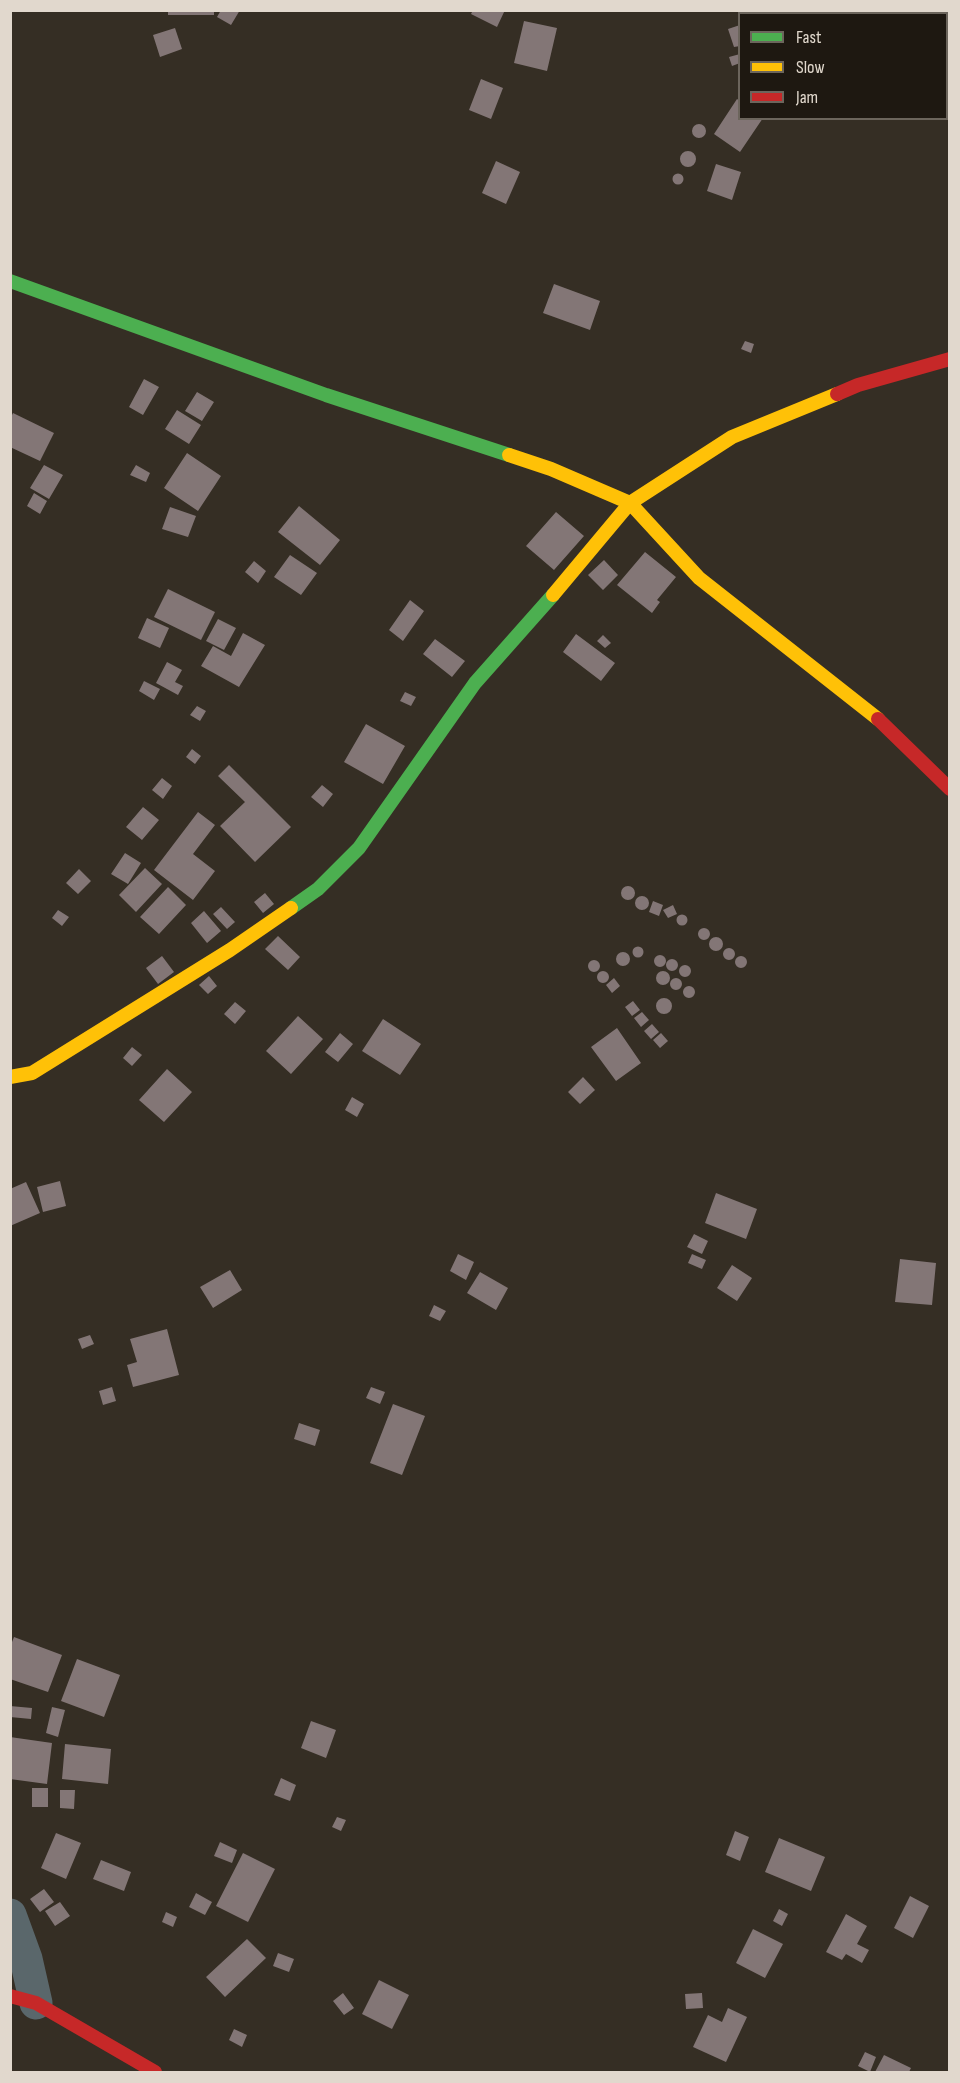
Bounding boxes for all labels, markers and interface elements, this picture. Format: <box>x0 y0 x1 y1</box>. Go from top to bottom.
legend <box>738 12 948 120</box>
text: Fast <box>796 27 821 48</box>
text: Slow <box>796 57 825 78</box>
text: Jam <box>796 87 818 108</box>

